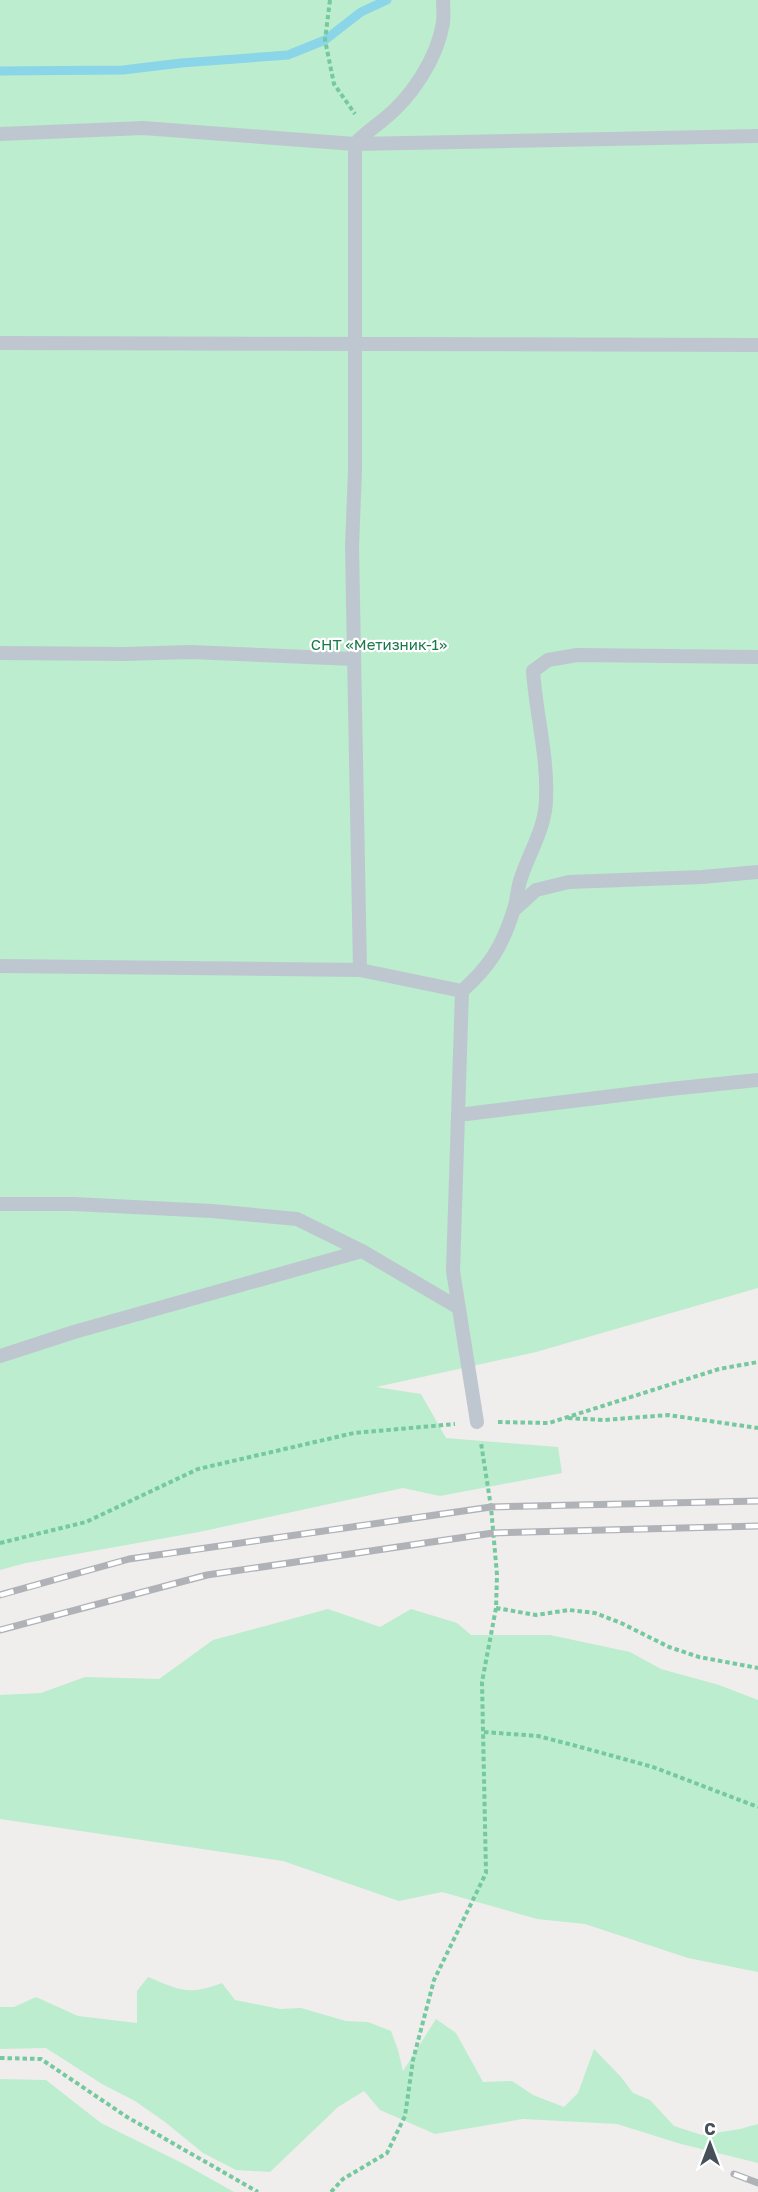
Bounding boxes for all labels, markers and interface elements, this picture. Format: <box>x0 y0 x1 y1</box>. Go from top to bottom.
park label: СНТ «Метизник-1» <box>311 635 447 653</box>
north arrow <box>680 2114 740 2174</box>
text: С <box>704 2119 716 2139</box>

